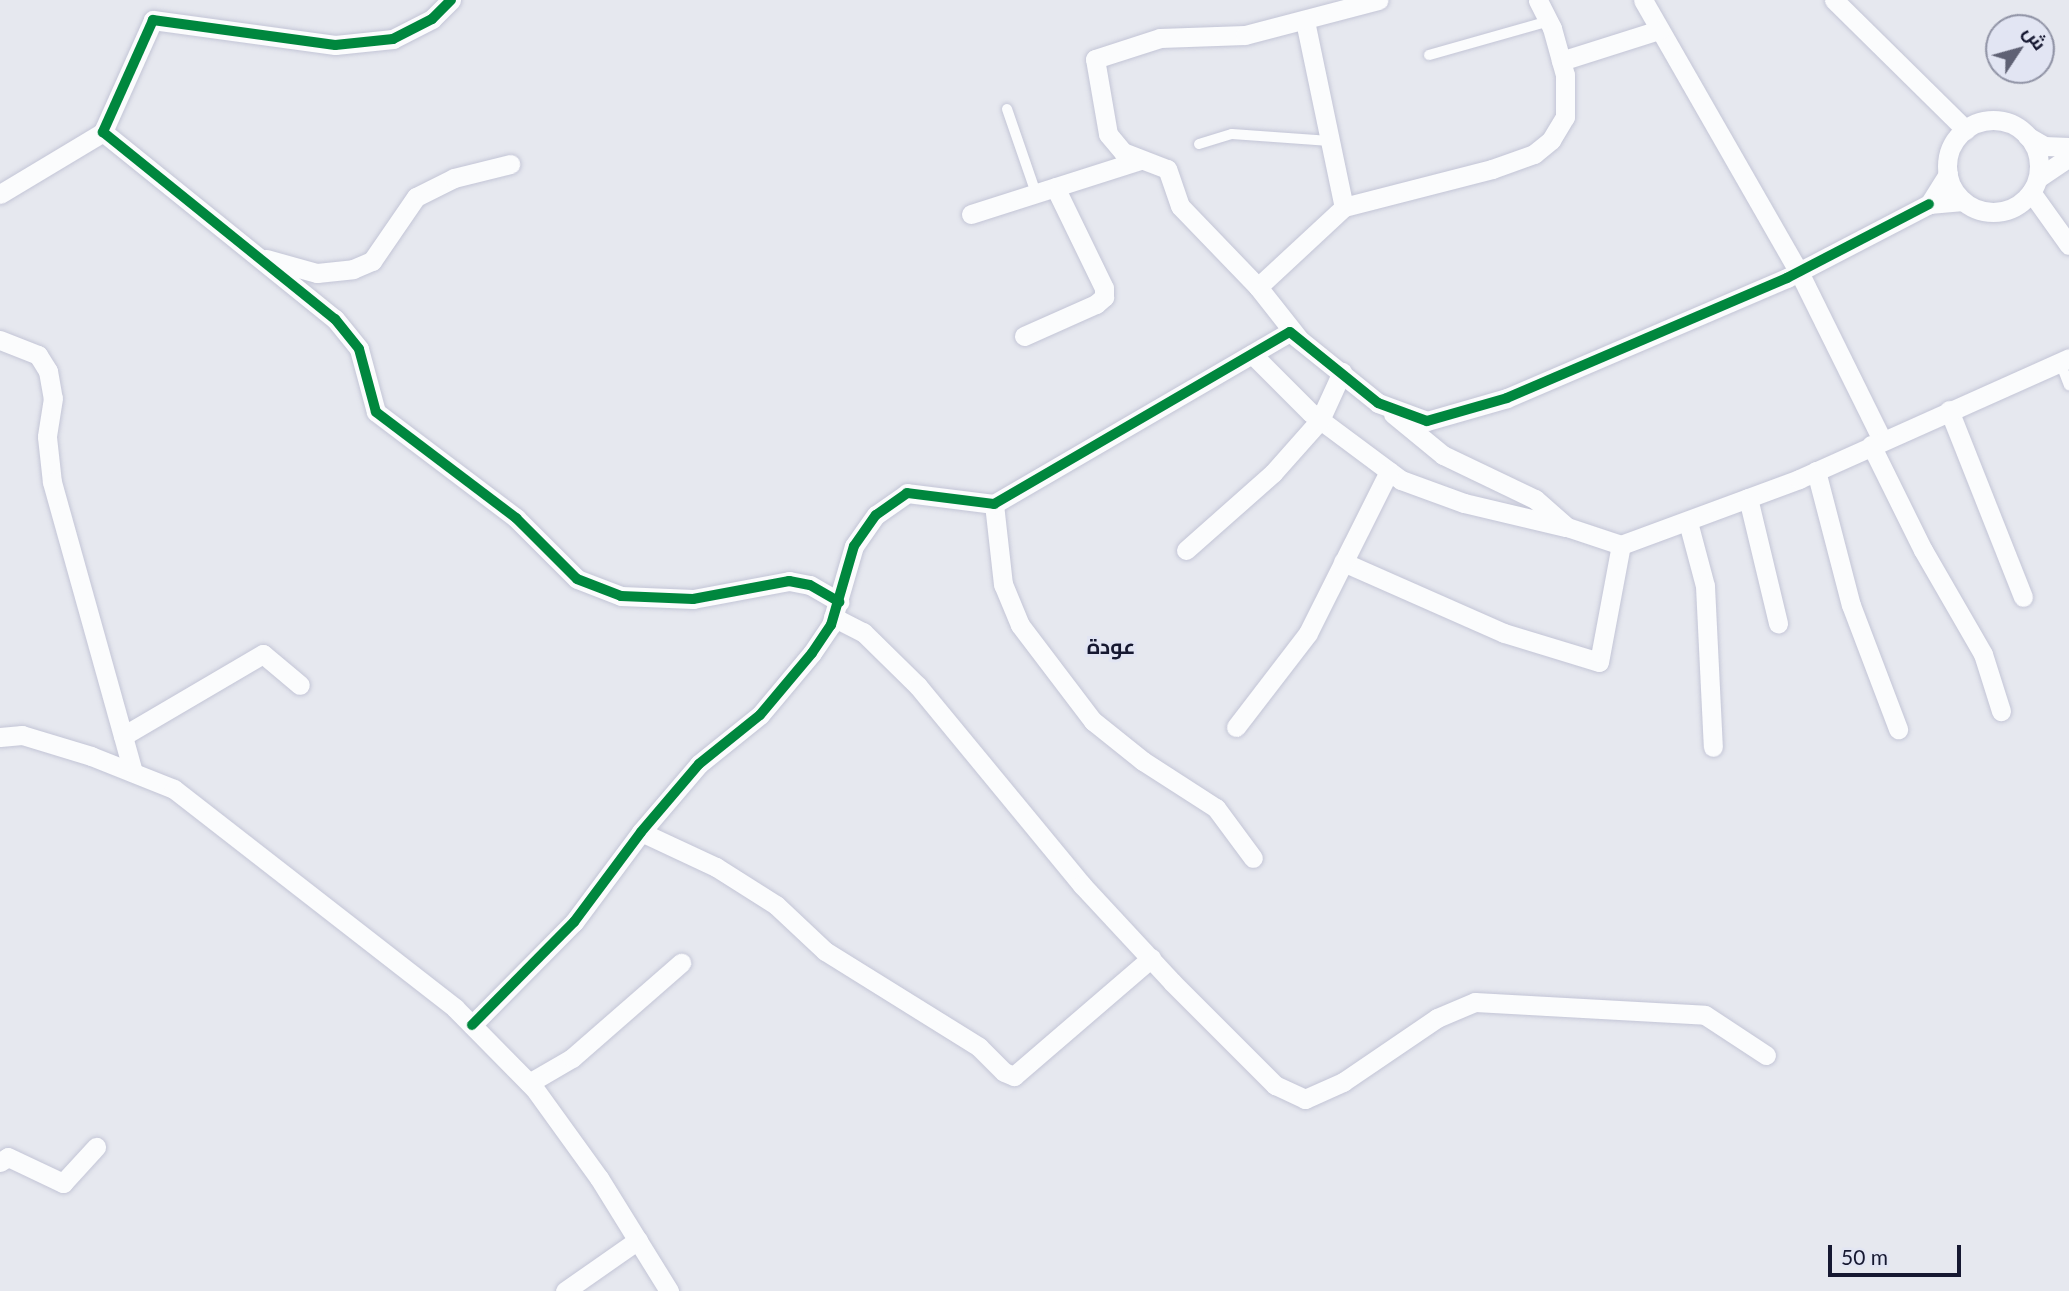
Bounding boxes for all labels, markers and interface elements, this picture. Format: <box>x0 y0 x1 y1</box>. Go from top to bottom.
north arrow <box>1985 14 2055 84</box>
text: ش <box>2019 21 2052 54</box>
district label: عودة <box>1087 633 1135 659</box>
scale bar <box>1831 1232 1964 1276</box>
text: 50 m <box>1841 1244 1888 1269</box>

